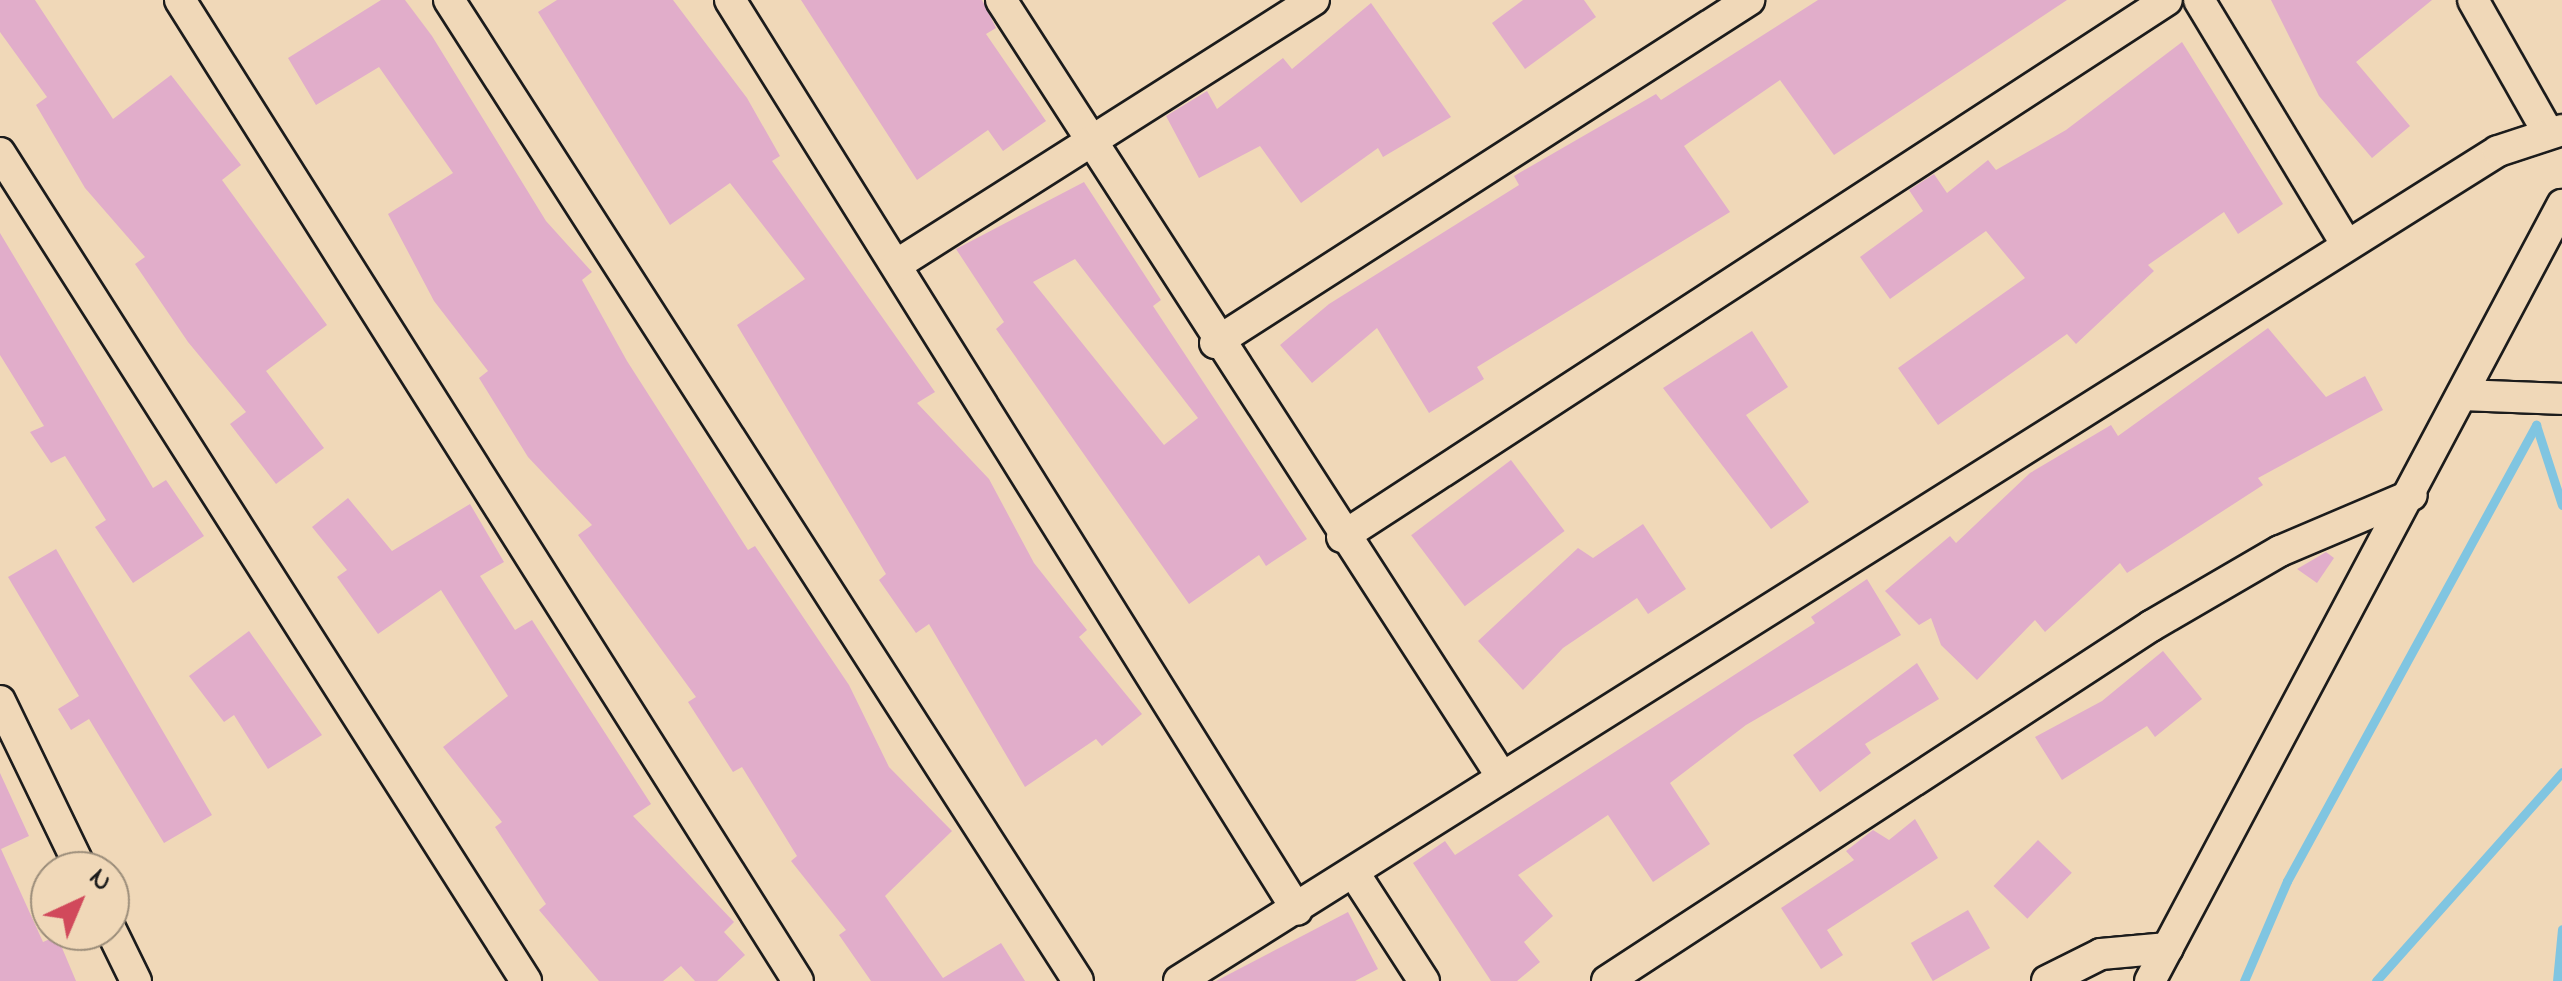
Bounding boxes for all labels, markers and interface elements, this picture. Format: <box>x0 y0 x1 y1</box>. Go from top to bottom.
north arrow <box>30 851 130 951</box>
text: N <box>79 859 121 902</box>

